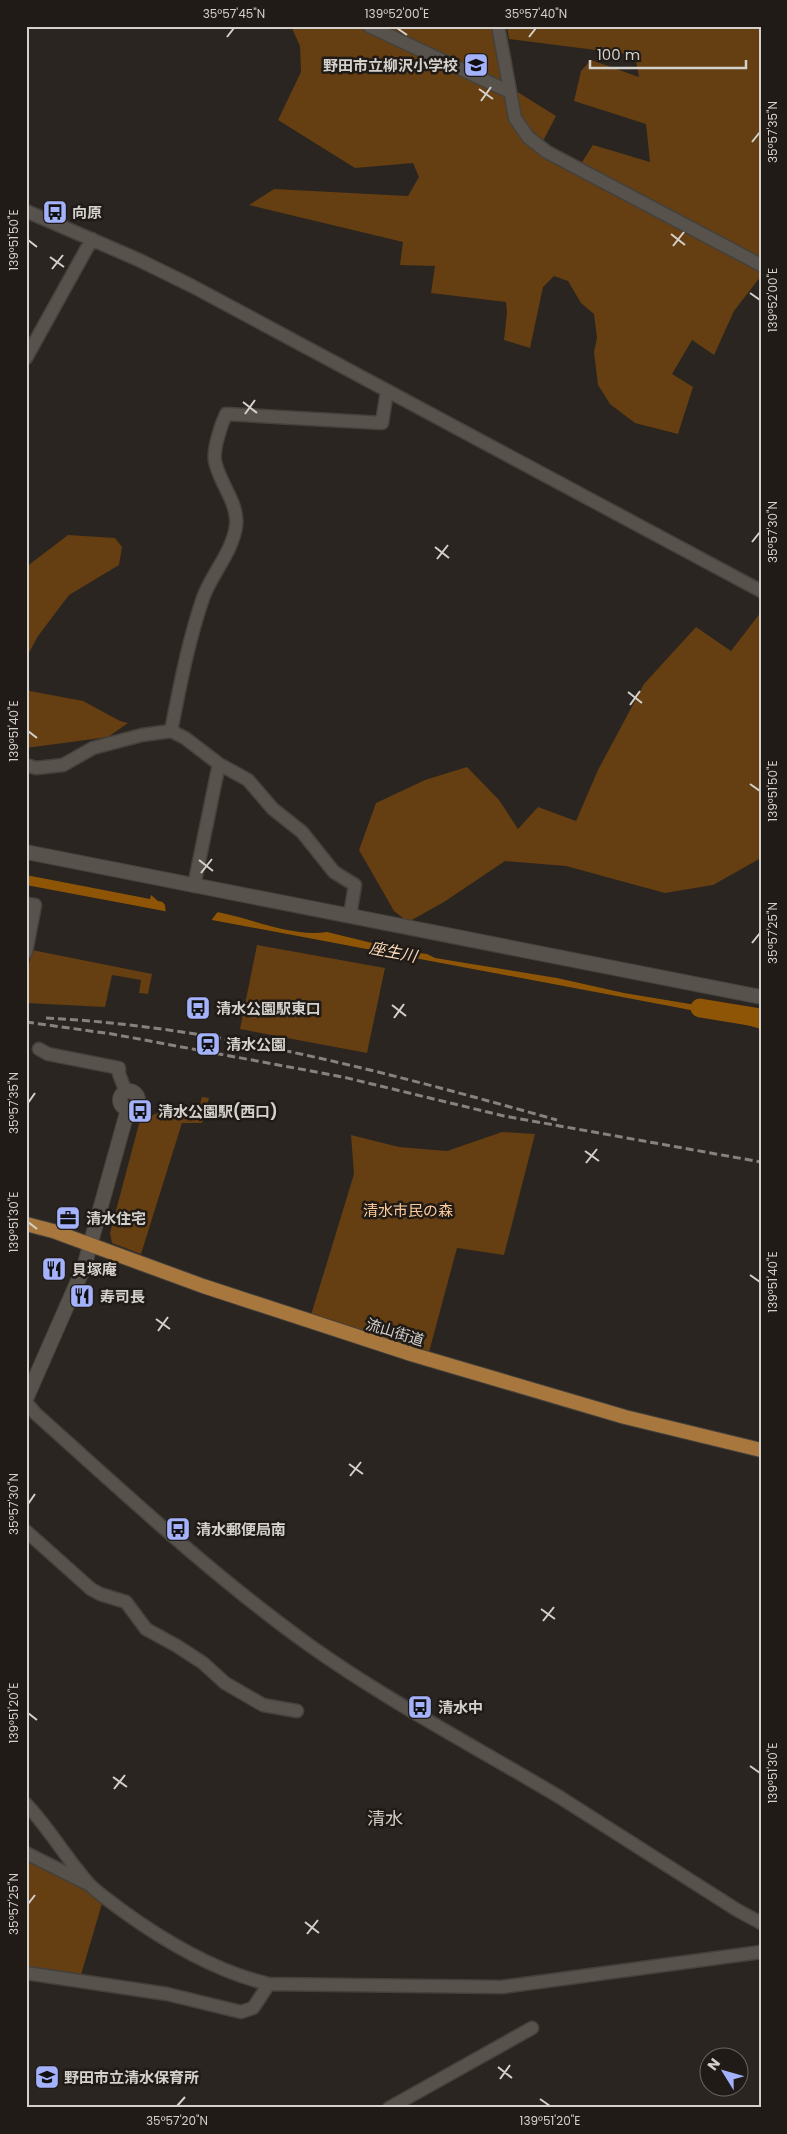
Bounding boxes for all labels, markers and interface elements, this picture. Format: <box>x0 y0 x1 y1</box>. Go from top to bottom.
text: 35°57'45"N <box>203 5 265 22</box>
text: 139°52'00"E <box>365 5 429 22</box>
text: 35°57'40"N <box>505 5 567 22</box>
scale bar <box>590 38 746 70</box>
text: 100 m <box>597 44 640 65</box>
school or university icon: 野田市立柳沢小学校 <box>463 52 489 78</box>
place label: 野田市立柳沢小学校 <box>323 55 458 76</box>
text: 35°57'35"N <box>764 101 781 163</box>
bus stop icon: 向原 <box>42 199 68 225</box>
place label: 向原 <box>72 202 102 223</box>
text: 139°51'50"E <box>5 209 22 271</box>
text: 139°52'00"E <box>764 268 781 332</box>
text: 35°57'30"N <box>764 501 781 563</box>
text: 139°51'40"E <box>5 700 22 762</box>
text: 139°51'50"E <box>764 760 781 822</box>
text: 35°57'25"N <box>764 902 781 964</box>
water label: 座生川 <box>367 936 421 968</box>
bus stop icon: 清水公園駅東口 <box>185 995 211 1021</box>
place label: 清水公園駅東口 <box>216 998 321 1019</box>
station icon: 清水公園 <box>195 1031 221 1057</box>
place label: 清水公園 <box>226 1034 286 1055</box>
text: 35°57'35"N <box>5 1072 22 1134</box>
bus stop icon: 清水公園駅(西口) <box>127 1098 153 1124</box>
place label: 清水公園駅(西口) <box>158 1101 277 1122</box>
text: 139°51'30"E <box>5 1192 22 1252</box>
park label: 清水市民の森 <box>363 1200 453 1221</box>
office icon: 清水住宅 <box>55 1205 81 1231</box>
place label: 清水住宅 <box>86 1208 146 1229</box>
text: 139°51'40"E <box>764 1251 781 1313</box>
restaurant icon: 貝塚庵 <box>41 1256 67 1282</box>
place label: 貝塚庵 <box>72 1259 117 1280</box>
restaurant icon: 寿司長 <box>69 1283 95 1309</box>
place label: 寿司長 <box>100 1286 145 1307</box>
street label: 流山街道 <box>363 1313 427 1351</box>
text: 35°57'30"N <box>5 1473 22 1535</box>
bus stop icon: 清水郵便局南 <box>165 1516 191 1542</box>
place label: 清水郵便局南 <box>196 1519 286 1540</box>
text: 139°51'20"E <box>5 1683 22 1743</box>
bus stop icon: 清水中 <box>407 1694 433 1720</box>
place label: 清水中 <box>438 1697 483 1718</box>
text: 139°51'30"E <box>764 1743 781 1803</box>
district label: 清水 <box>367 1806 403 1831</box>
text: 35°57'25"N <box>5 1873 22 1935</box>
north arrow <box>700 2046 750 2096</box>
text: N <box>702 2054 725 2074</box>
school or university icon: 野田市立清水保育所 <box>34 2064 60 2090</box>
place label: 野田市立清水保育所 <box>64 2067 199 2088</box>
text: 35°57'20"N <box>146 2112 208 2129</box>
text: 139°51'20"E <box>520 2112 580 2129</box>

